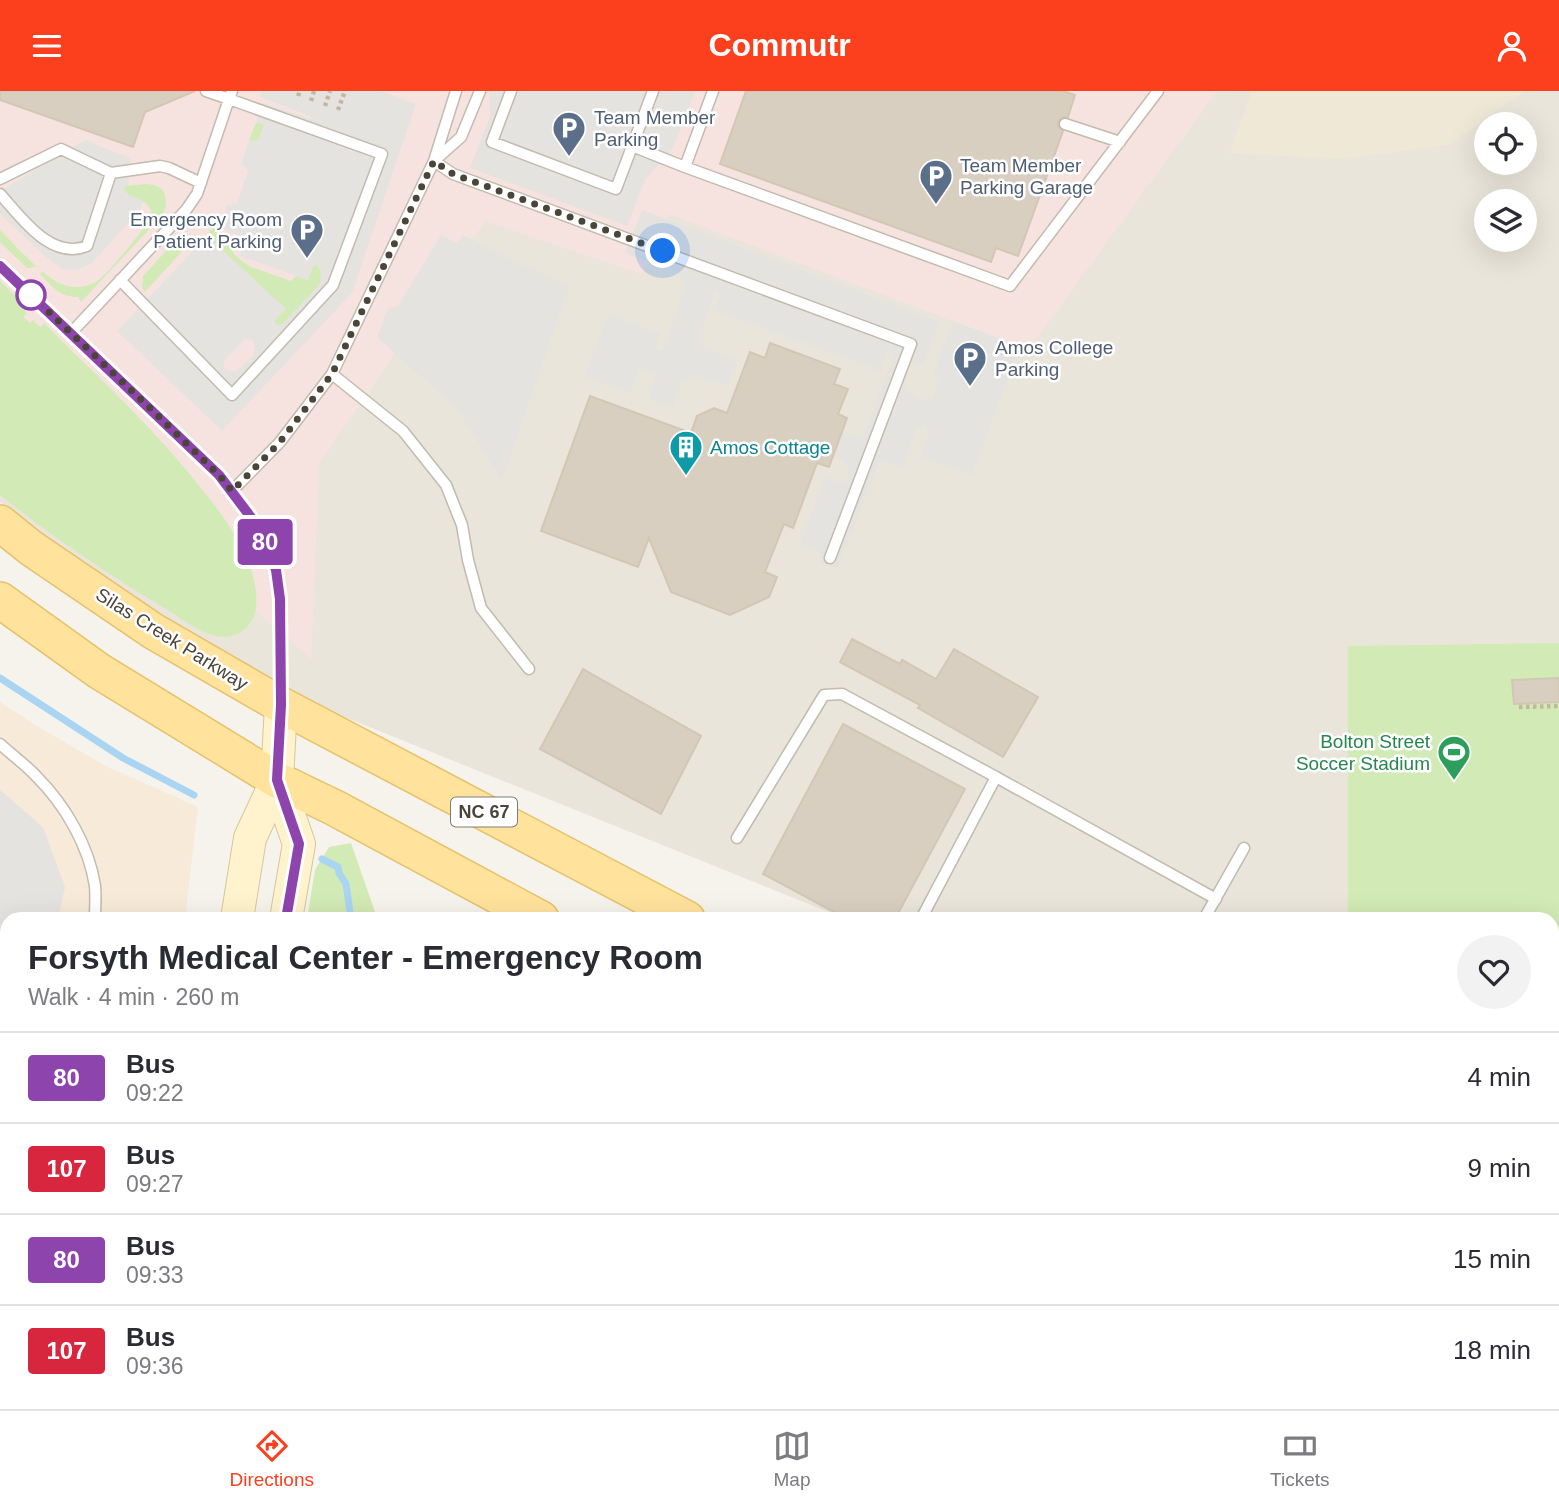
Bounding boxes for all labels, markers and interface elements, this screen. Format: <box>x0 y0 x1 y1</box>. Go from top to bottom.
icon: menu <box>28 27 66 65</box>
text: Commutr <box>708 27 851 63</box>
icon: person <box>1493 27 1531 65</box>
place label: Team Member Parking <box>594 107 716 150</box>
parking icon: Team Member Parking <box>550 109 588 158</box>
map controls <box>1474 112 1537 252</box>
button: locate <box>1474 112 1537 175</box>
place label: Team Member Parking Garage <box>960 155 1093 198</box>
parking icon: Team Member Parking Garage <box>917 157 955 206</box>
button: layers <box>1474 189 1537 252</box>
place label: Emergency Room Patient Parking <box>130 209 282 252</box>
parking icon: Emergency Room Patient Parking <box>288 211 326 260</box>
your location <box>645 233 680 268</box>
unlabelled marker <box>16 280 46 310</box>
place label: Amos College Parking <box>995 337 1113 380</box>
parking icon: Amos College Parking <box>951 339 989 388</box>
building icon: Amos Cottage <box>667 428 705 477</box>
place label: Amos Cottage <box>710 437 830 458</box>
line badge: 80 <box>233 519 296 565</box>
text: 80 <box>252 528 278 555</box>
street label: Silas Creek Parkway <box>92 584 252 695</box>
place label: Bolton Street Soccer Stadium <box>1296 731 1431 774</box>
sports icon: Bolton Street Soccer Stadium <box>1435 733 1473 782</box>
road number: NC 67 <box>451 797 517 827</box>
button: heart <box>1457 935 1531 1009</box>
text: Forsyth Medical Center - Emergency Room <box>28 939 703 976</box>
text: Walk · 4 min · 260 m <box>28 984 239 1010</box>
text: Bus <box>126 1049 175 1079</box>
text: 4 min <box>1467 1062 1531 1092</box>
text: 80 <box>53 1064 80 1091</box>
text: 09:22 <box>126 1080 184 1106</box>
text: Bus <box>126 1140 175 1170</box>
text: 9 min <box>1467 1153 1531 1183</box>
text: 107 <box>46 1155 87 1182</box>
text: 09:27 <box>126 1171 184 1197</box>
text: Bus <box>126 1231 175 1261</box>
text: 15 min <box>1453 1244 1531 1274</box>
text: 80 <box>53 1246 80 1273</box>
text: 09:33 <box>126 1262 184 1288</box>
text: Bus <box>126 1322 175 1352</box>
text: 18 min <box>1453 1335 1531 1365</box>
text: 107 <box>46 1337 87 1364</box>
text: 09:36 <box>126 1353 184 1379</box>
tab: Directions <box>230 1427 314 1491</box>
tab: Map <box>773 1427 811 1491</box>
tab: Tickets <box>1270 1427 1329 1491</box>

